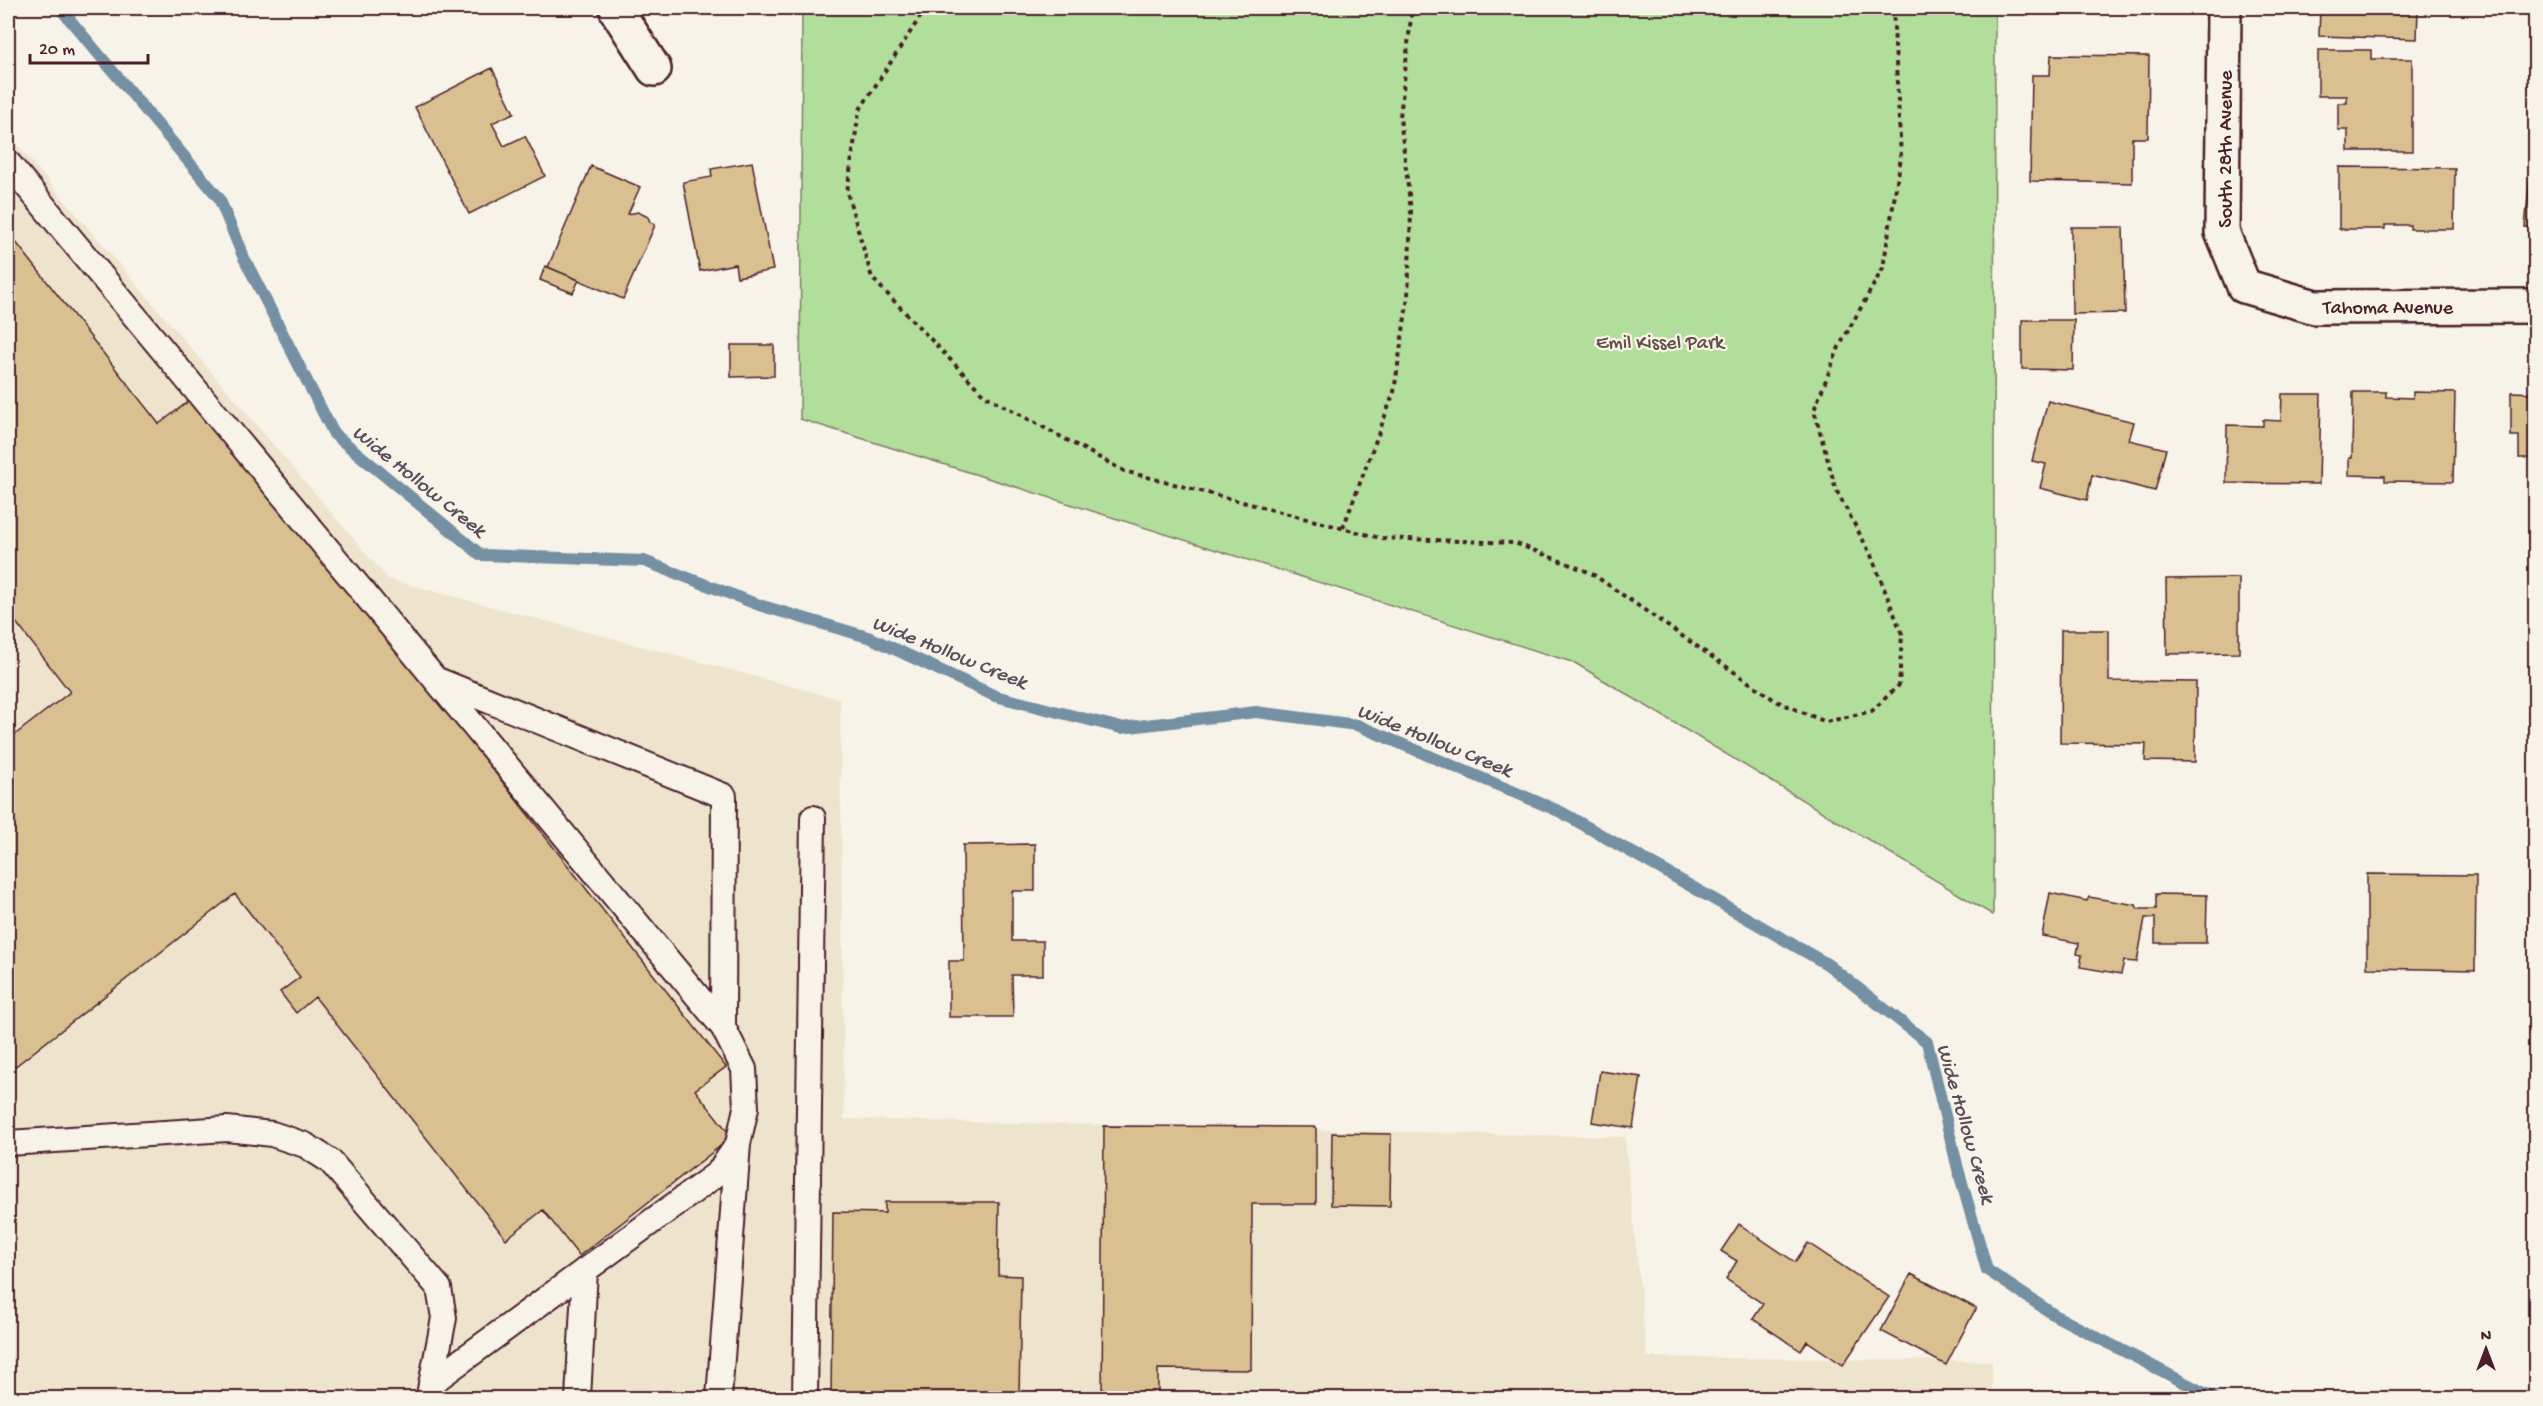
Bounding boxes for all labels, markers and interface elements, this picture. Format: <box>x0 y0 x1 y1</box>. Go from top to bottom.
scale bar <box>30 27 148 65</box>
text: 20 m <box>39 40 75 61</box>
street label: South 28th Avenue <box>2216 70 2239 228</box>
street label: Tahoma Avenue <box>2322 298 2454 321</box>
park label: Emil Kissel Park <box>1596 333 1726 356</box>
water label: Wide Hollow Creek <box>346 421 492 546</box>
water label: Wide Hollow Creek <box>868 612 1032 698</box>
water label: Wide Hollow Creek <box>1353 700 1517 786</box>
water label: Wide Hollow Creek <box>1929 1041 1999 1209</box>
north arrow <box>2456 1319 2516 1379</box>
text: N <box>2481 1328 2492 1347</box>

